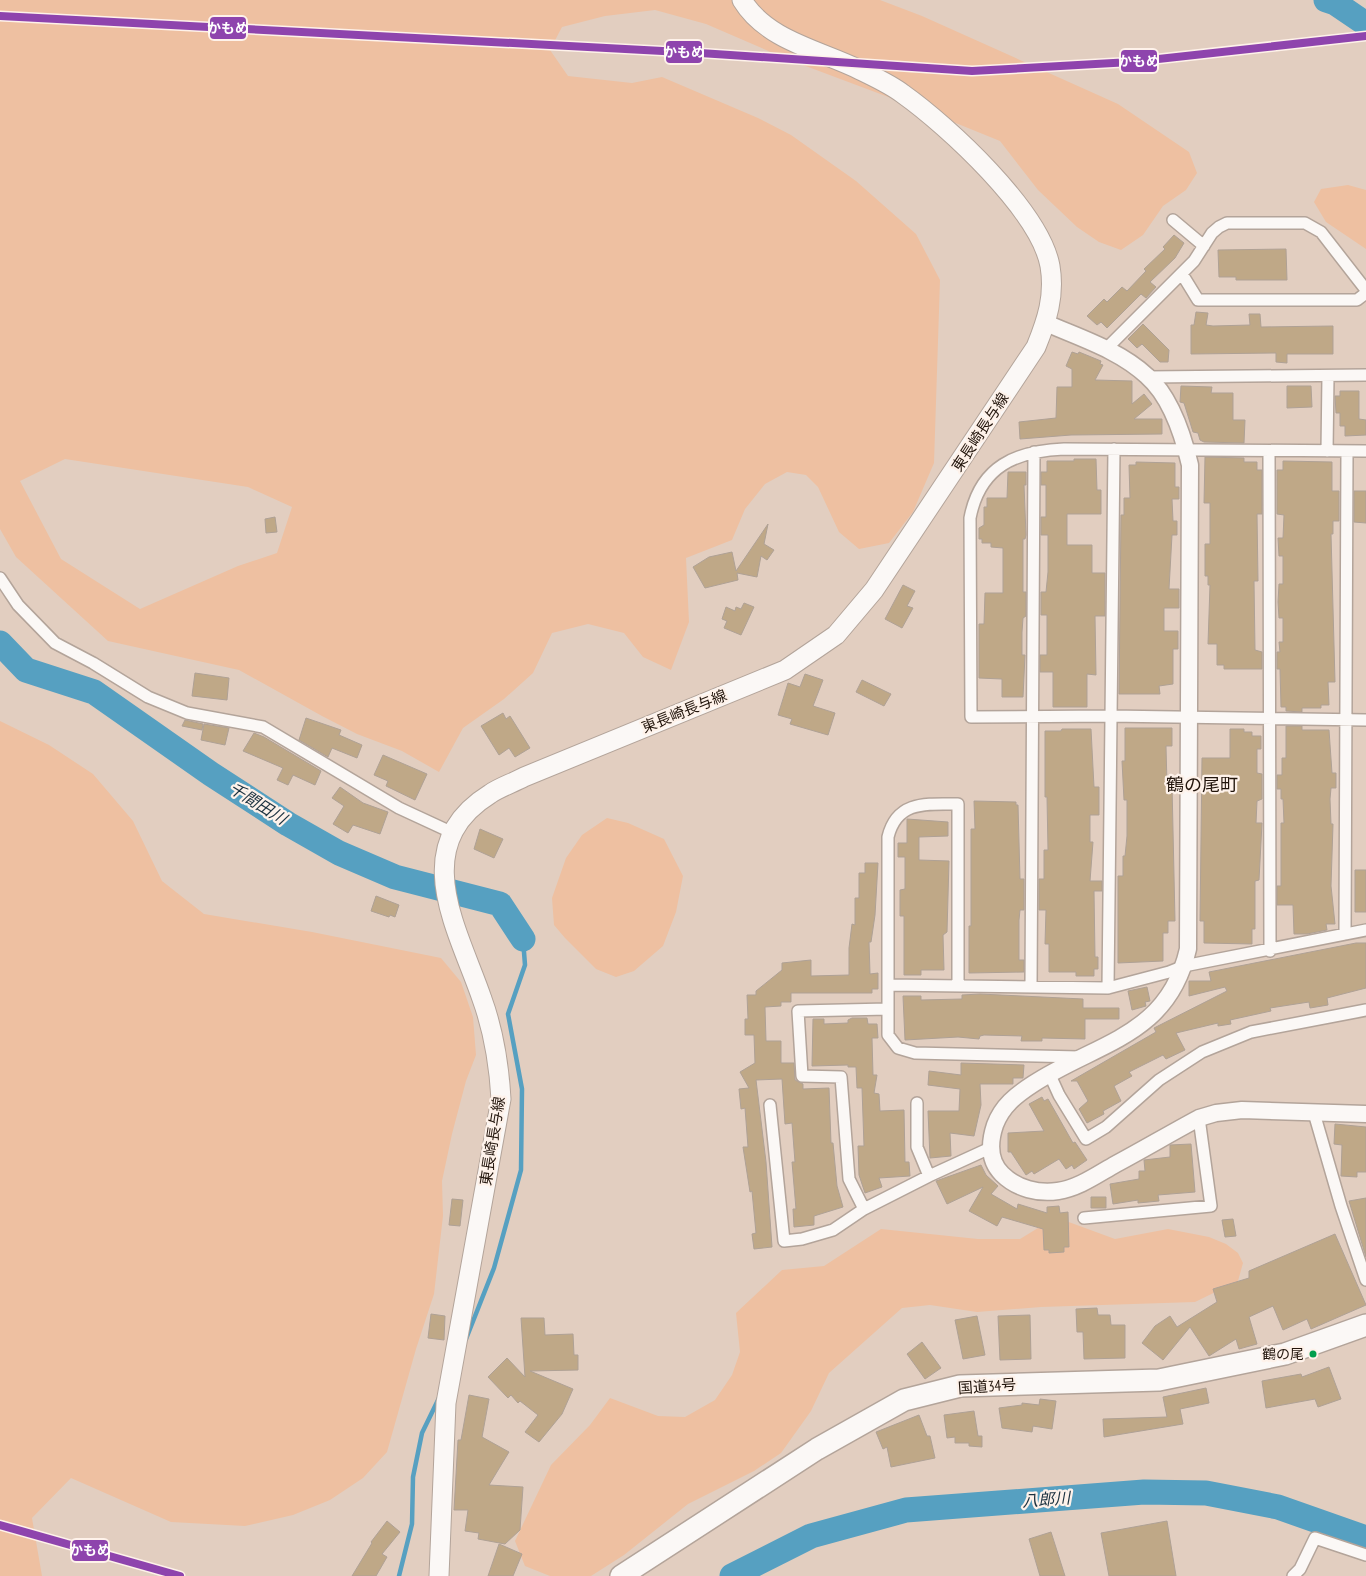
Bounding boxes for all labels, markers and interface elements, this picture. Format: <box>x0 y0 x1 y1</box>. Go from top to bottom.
line badge: かもめ <box>209 16 247 40</box>
text: かもめ <box>207 19 249 37</box>
line badge: かもめ <box>665 40 703 64</box>
text: かもめ <box>663 43 705 61</box>
line badge: かもめ <box>1120 49 1158 73</box>
text: かもめ <box>1118 52 1160 70</box>
street label: 東長崎長与線 <box>948 389 1012 475</box>
street label: 東長崎長与線 <box>639 685 729 737</box>
district label: 鶴の尾町 <box>1166 773 1238 796</box>
water label: 千間田川 <box>226 778 292 829</box>
street label: 東長崎長与線 <box>476 1095 508 1187</box>
place label: 鶴の尾 <box>1262 1345 1304 1363</box>
marker: 鶴の尾 <box>1308 1349 1318 1359</box>
street label: 国道34号 <box>957 1374 1017 1398</box>
water label: 八郎川 <box>1021 1487 1073 1511</box>
line badge: かもめ <box>71 1539 109 1562</box>
text: かもめ <box>69 1541 111 1559</box>

